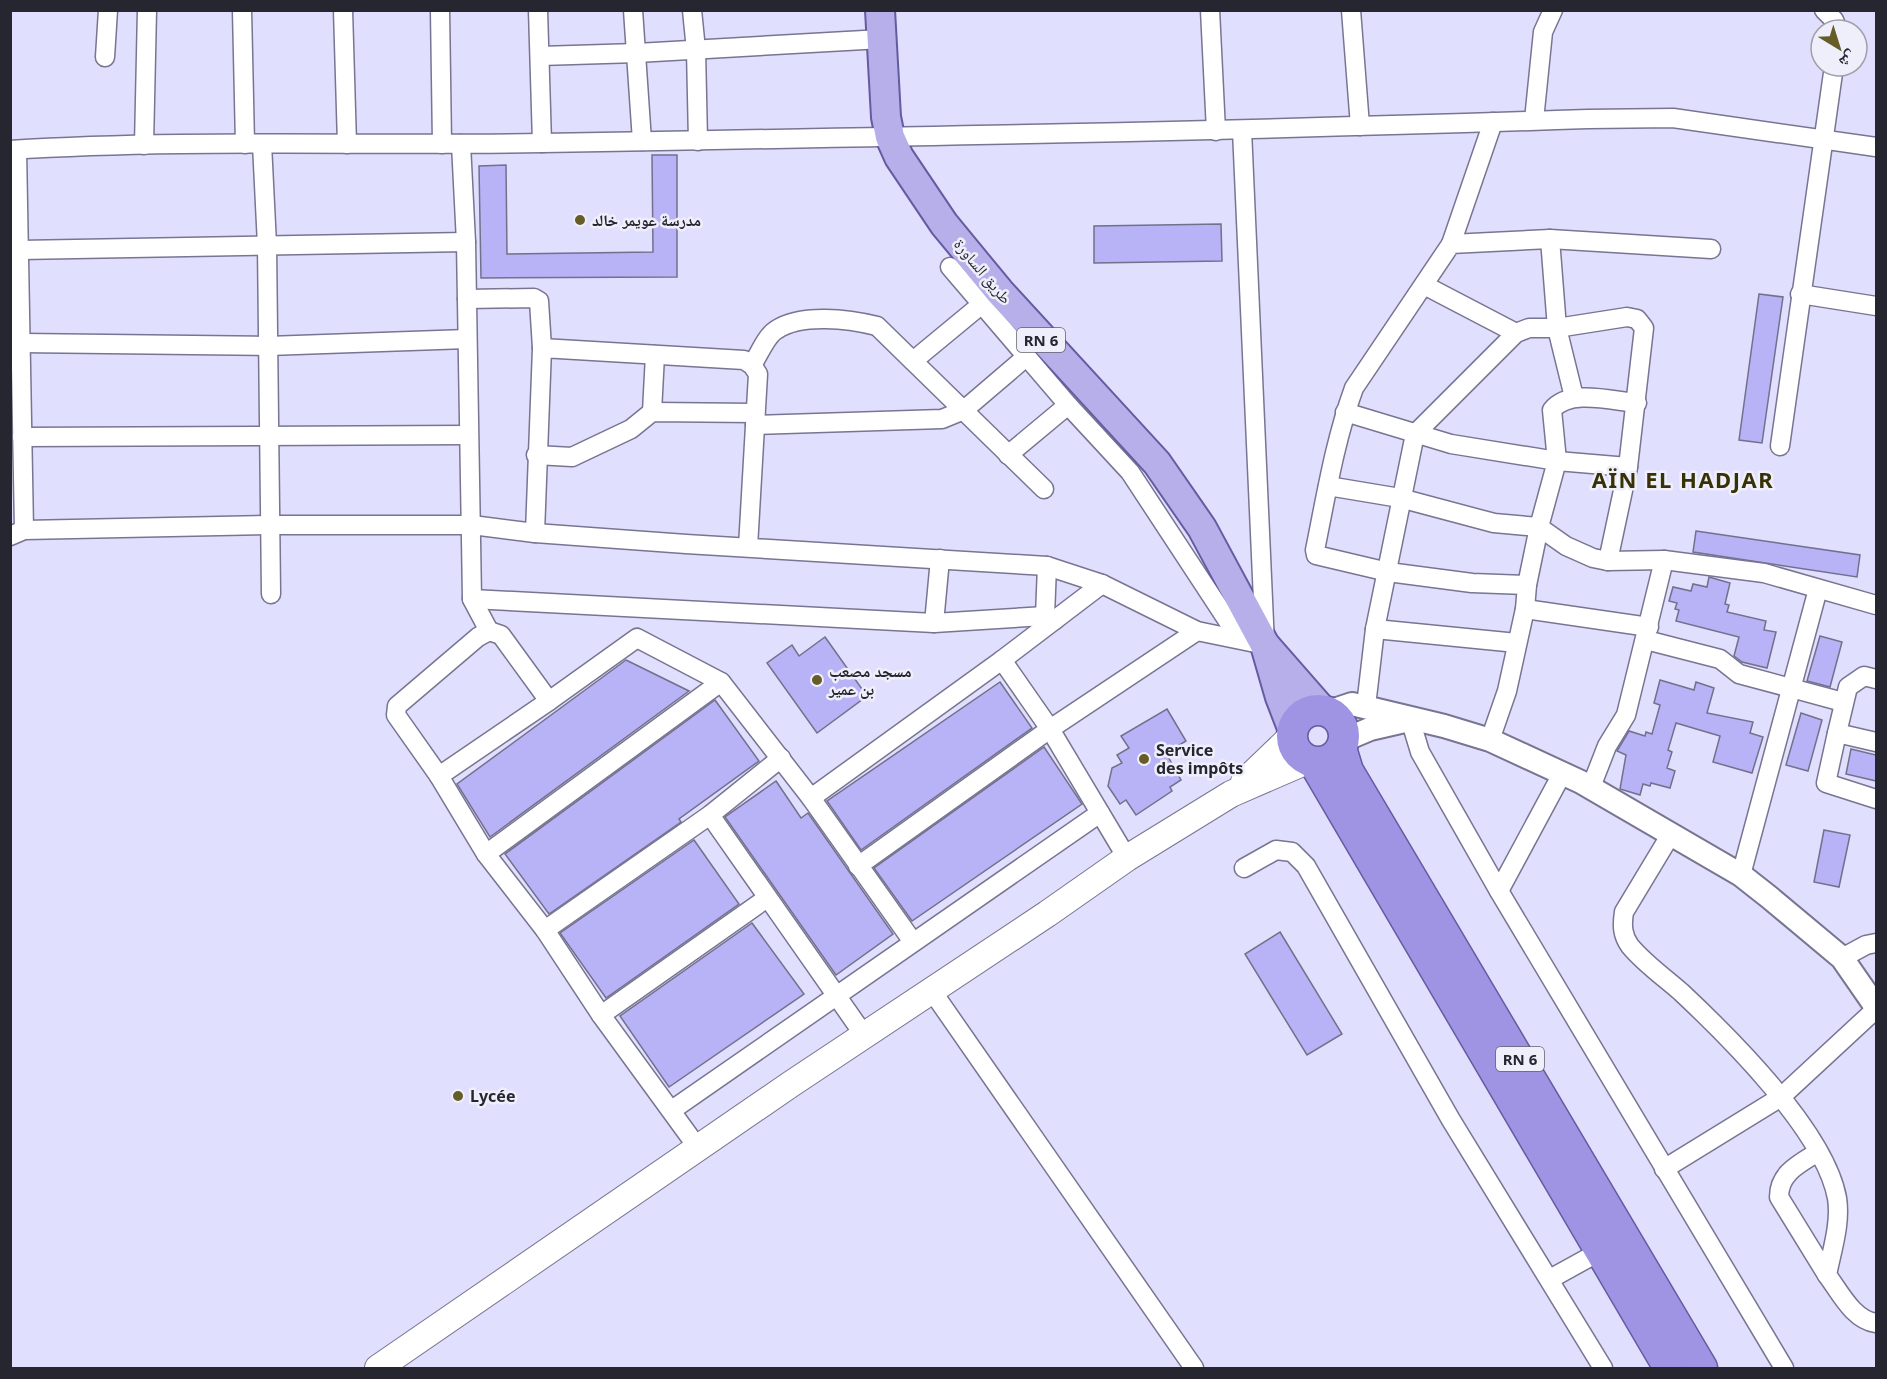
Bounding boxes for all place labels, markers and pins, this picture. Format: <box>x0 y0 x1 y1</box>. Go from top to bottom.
place label: مدرسة عويمر خالد <box>592 209 701 231</box>
marker: مدرسة عويمر خالد <box>573 213 587 227</box>
place label: مسجد مصعب بن عمير <box>828 660 912 700</box>
marker: مسجد مصعب بن عمير <box>810 673 824 687</box>
place label: Service des impôts <box>1156 739 1243 779</box>
marker: Service des impôts <box>1137 752 1151 766</box>
place label: Lycée <box>470 1085 515 1107</box>
marker: Lycée <box>451 1089 465 1103</box>

